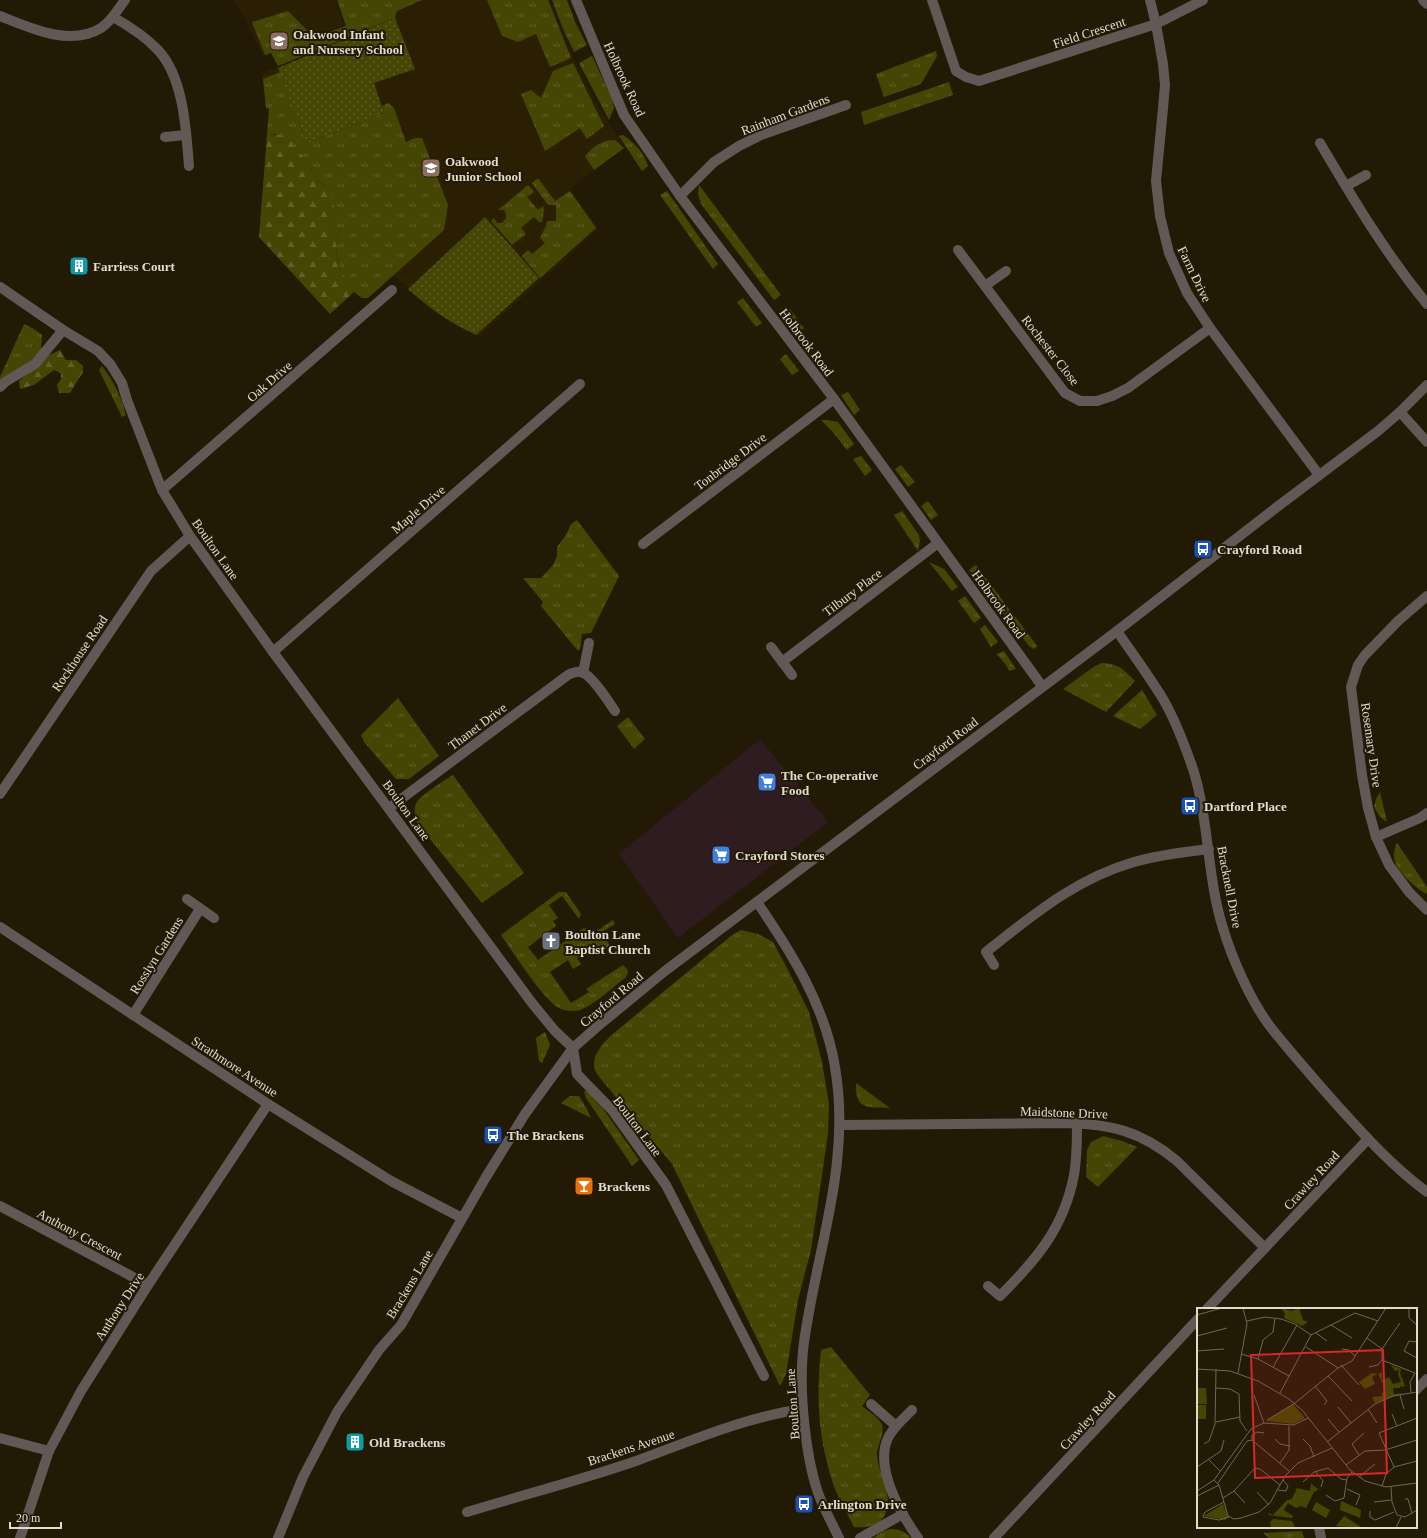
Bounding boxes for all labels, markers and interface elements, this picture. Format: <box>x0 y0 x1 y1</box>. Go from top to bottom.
street label: Field Crescent <box>1051 14 1128 51</box>
place label: Oakwood Infant and Nursery School <box>293 27 403 57</box>
school or university icon: Oakwood Infant and Nursery School <box>268 30 290 52</box>
street label: Holbrook Road <box>601 40 649 119</box>
street label: Rainham Gardens <box>739 91 832 138</box>
place label: Oakwood Junior School <box>445 154 522 184</box>
school or university icon: Oakwood Junior School <box>420 157 442 179</box>
street label: Farm Drive <box>1175 244 1215 305</box>
building icon: Farriess Court <box>68 255 90 277</box>
place label: Farriess Court <box>93 259 176 274</box>
street label: Holbrook Road <box>776 306 837 379</box>
street label: Rochester Close <box>1019 312 1083 389</box>
street label: Oak Drive <box>244 358 295 405</box>
street label: Tonbridge Drive <box>691 429 769 493</box>
street label: Maple Drive <box>388 482 448 537</box>
street label: Boulton Lane <box>189 516 242 583</box>
bus stop icon: Crayford Road <box>1192 538 1214 560</box>
place label: Crayford Road <box>1217 542 1303 557</box>
street label: Tilbury Place <box>820 565 885 619</box>
street label: Holbrook Road <box>969 567 1029 642</box>
street label: Rockhouse Road <box>48 612 111 694</box>
street label: Thanet Drive <box>445 700 510 753</box>
street label: Rosemary Drive <box>1358 702 1385 789</box>
street label: Crayford Road <box>910 714 981 773</box>
place label: The Co-operative Food <box>781 768 878 798</box>
supermarket icon: The Co-operative Food <box>756 771 778 793</box>
street label: Boulton Lane <box>380 777 434 844</box>
bus stop icon: Dartford Place <box>1179 795 1201 817</box>
place label: Dartford Place <box>1204 799 1287 814</box>
supermarket icon: Crayford Stores <box>710 844 732 866</box>
street label: Bracknell Drive <box>1214 845 1245 930</box>
place label: Crayford Stores <box>735 848 825 863</box>
street label: Rosslyn Gardens <box>127 914 186 997</box>
place label: Boulton Lane Baptist Church <box>565 927 651 957</box>
church icon: Boulton Lane Baptist Church <box>540 930 562 952</box>
street label: Crayford Road <box>577 968 646 1030</box>
street label: Strathmore Avenue <box>189 1033 281 1100</box>
street label: Boulton Lane <box>610 1093 665 1159</box>
street label: Maidstone Drive <box>1020 1103 1108 1122</box>
bus stop icon: The Brackens <box>482 1124 504 1146</box>
place label: The Brackens <box>507 1128 584 1143</box>
street label: Crawley Road <box>1280 1148 1343 1213</box>
bar icon: Brackens <box>573 1175 595 1197</box>
place label: Brackens <box>598 1179 650 1194</box>
street label: Anthony Crescent <box>35 1206 125 1263</box>
street label: Brackens Lane <box>383 1247 436 1321</box>
street label: Anthony Drive <box>92 1269 147 1343</box>
inset map <box>1197 1308 1417 1528</box>
street label: Boulton Lane <box>783 1368 802 1440</box>
street label: Crawley Road <box>1056 1388 1119 1453</box>
street label: Brackens Avenue <box>586 1426 677 1469</box>
building icon: Old Brackens <box>344 1431 366 1453</box>
place label: Old Brackens <box>369 1435 445 1450</box>
bus stop icon: Arlington Drive <box>793 1493 815 1515</box>
place label: Arlington Drive <box>818 1497 907 1512</box>
scale bar <box>10 1504 61 1530</box>
text: 20 m <box>16 1511 41 1525</box>

